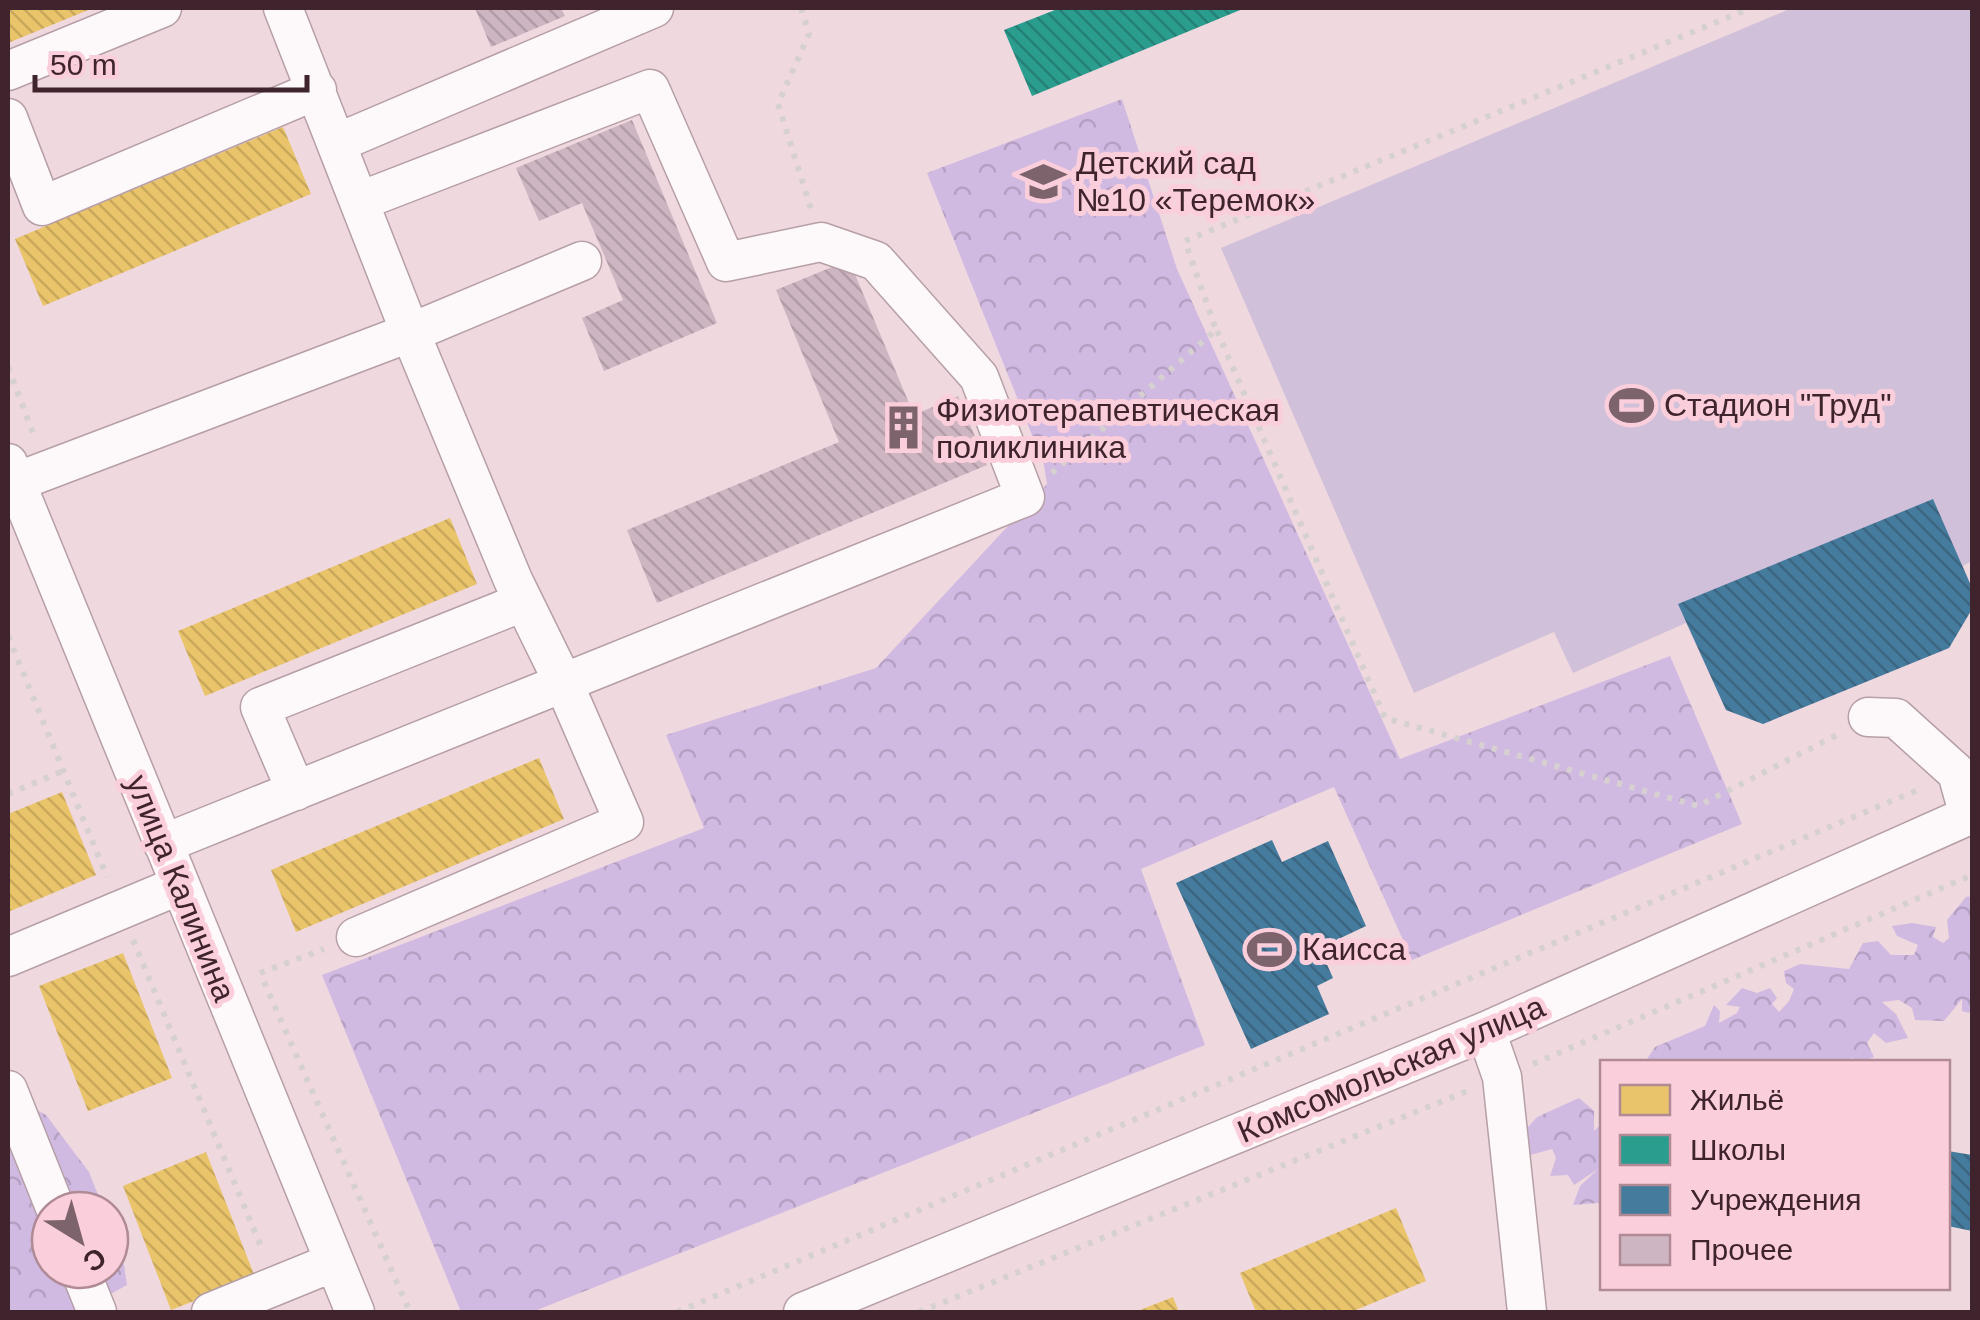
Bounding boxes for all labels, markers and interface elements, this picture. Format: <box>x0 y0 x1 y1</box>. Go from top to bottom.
scale bar <box>35 30 308 92</box>
text: 50 m <box>50 48 117 81</box>
place label: Детский сад №10 «Теремок» <box>1076 145 1315 218</box>
school or university icon: Детский сад №10 «Теремок» <box>1019 157 1067 205</box>
sports icon: Стадион "Труд" <box>1607 381 1655 429</box>
place label: Стадион "Труд" <box>1664 387 1892 423</box>
place label: Физиотерапевтическая поликлиника <box>936 392 1280 465</box>
building icon: Физиотерапевтическая поликлиника <box>879 404 927 452</box>
street label: улица Калинина <box>119 770 243 1007</box>
sports icon: Каисса <box>1245 925 1293 973</box>
place label: Каисса <box>1302 931 1406 967</box>
street label: Комсомольская улица <box>1232 988 1550 1150</box>
legend <box>1600 1060 1950 1290</box>
text: Жильё <box>1690 1083 1784 1116</box>
text: Школы <box>1690 1133 1786 1166</box>
text: Учреждения <box>1690 1183 1862 1216</box>
north arrow <box>30 1190 130 1290</box>
text: Прочее <box>1690 1233 1793 1266</box>
text: С <box>77 1241 112 1278</box>

